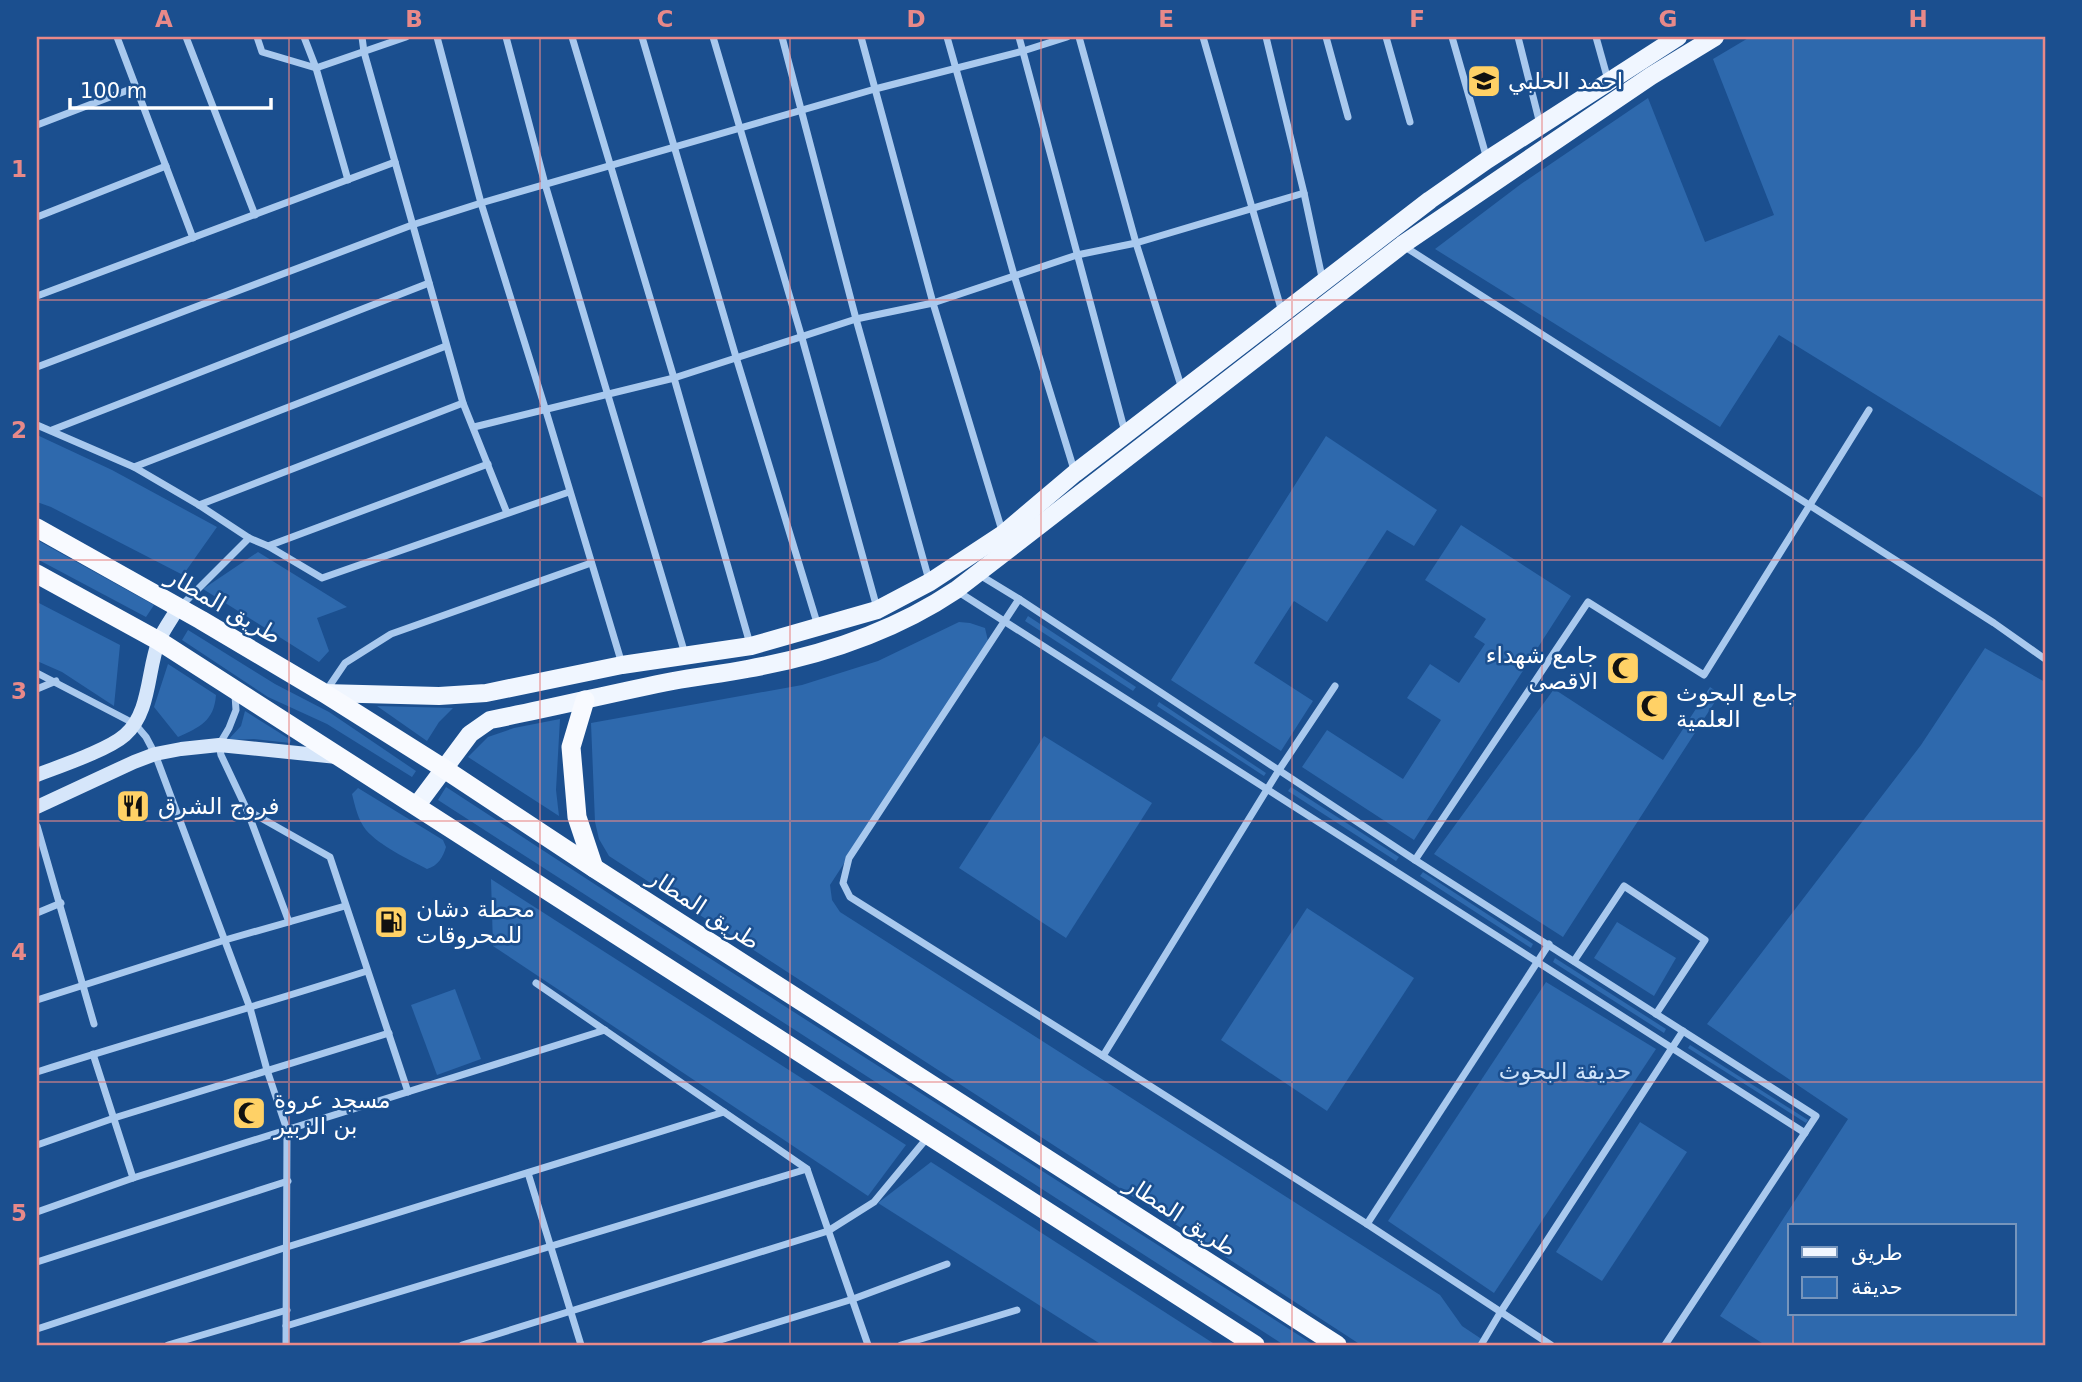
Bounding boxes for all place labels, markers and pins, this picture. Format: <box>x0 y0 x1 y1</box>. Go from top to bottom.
school or university icon: احمد الحلبي <box>1465 62 1503 100</box>
place label: احمد الحلبي <box>1508 68 1623 95</box>
place label: جامع شهداء الاقصى <box>1486 642 1598 694</box>
mosque icon: جامع شهداء الاقصى <box>1604 649 1642 687</box>
place label: جامع البحوث العلمية <box>1676 680 1798 732</box>
mosque icon: جامع البحوث العلمية <box>1633 687 1671 725</box>
restaurant icon: فروج الشرق <box>114 787 152 825</box>
place label: فروج الشرق <box>158 793 279 820</box>
place label: محطة دشان للمحروقات <box>416 896 535 949</box>
fuel station icon: محطة دشان للمحروقات <box>372 903 410 941</box>
place label: مسجد عروة بن الزبير <box>273 1087 391 1140</box>
mosque icon: مسجد عروة بن الزبير <box>230 1094 268 1132</box>

